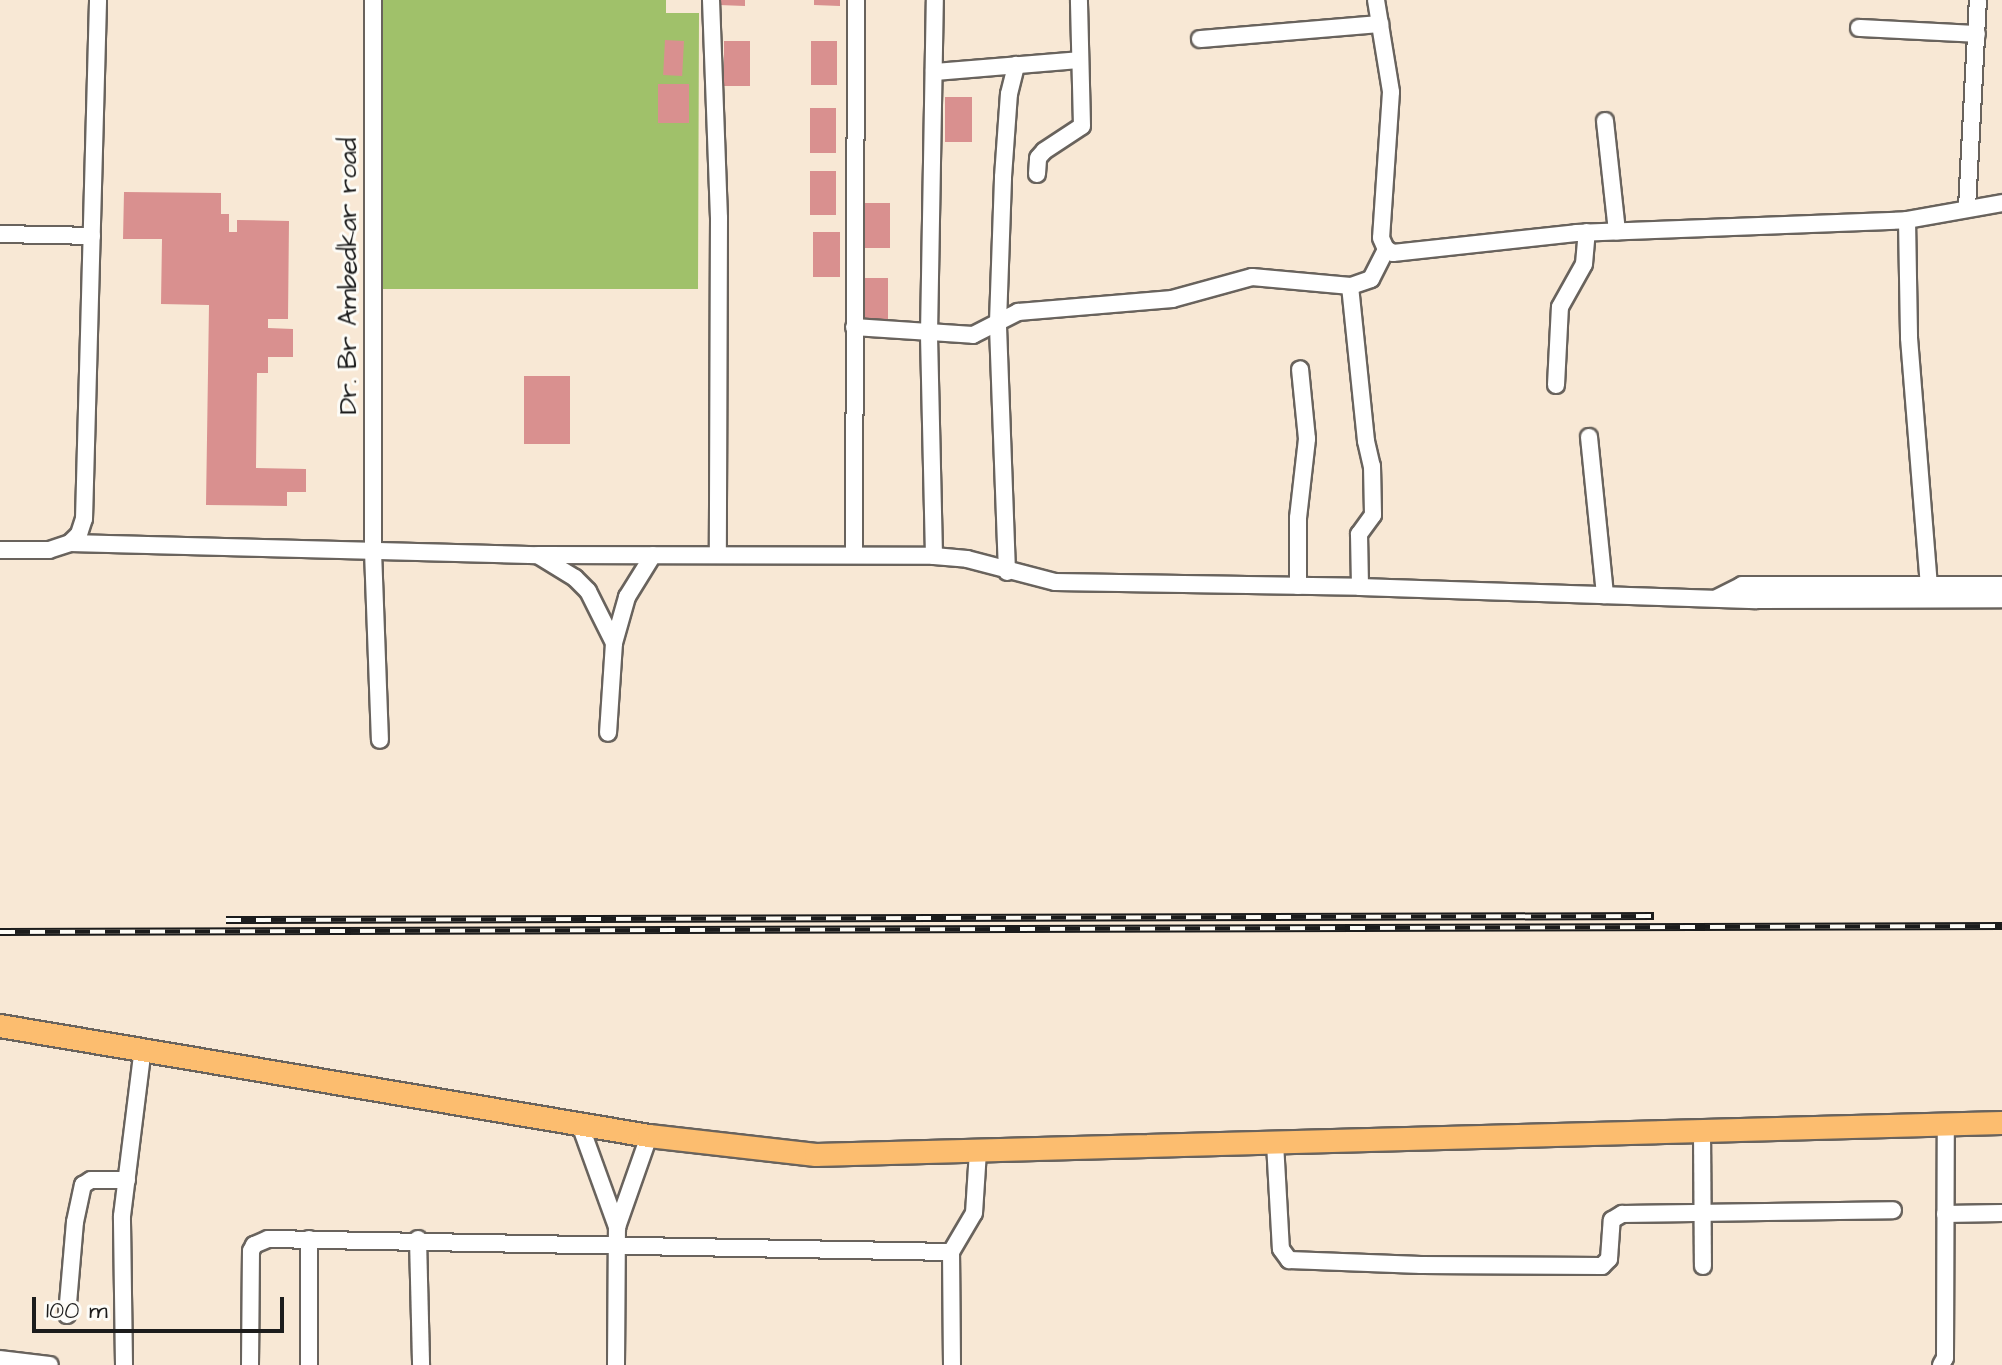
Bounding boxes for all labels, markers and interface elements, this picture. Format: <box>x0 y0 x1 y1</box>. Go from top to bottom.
street label: Dr. Br Ambedkar road <box>333 138 365 414</box>
scale bar <box>36 1281 288 1331</box>
text: 100 m <box>46 1294 108 1328</box>

